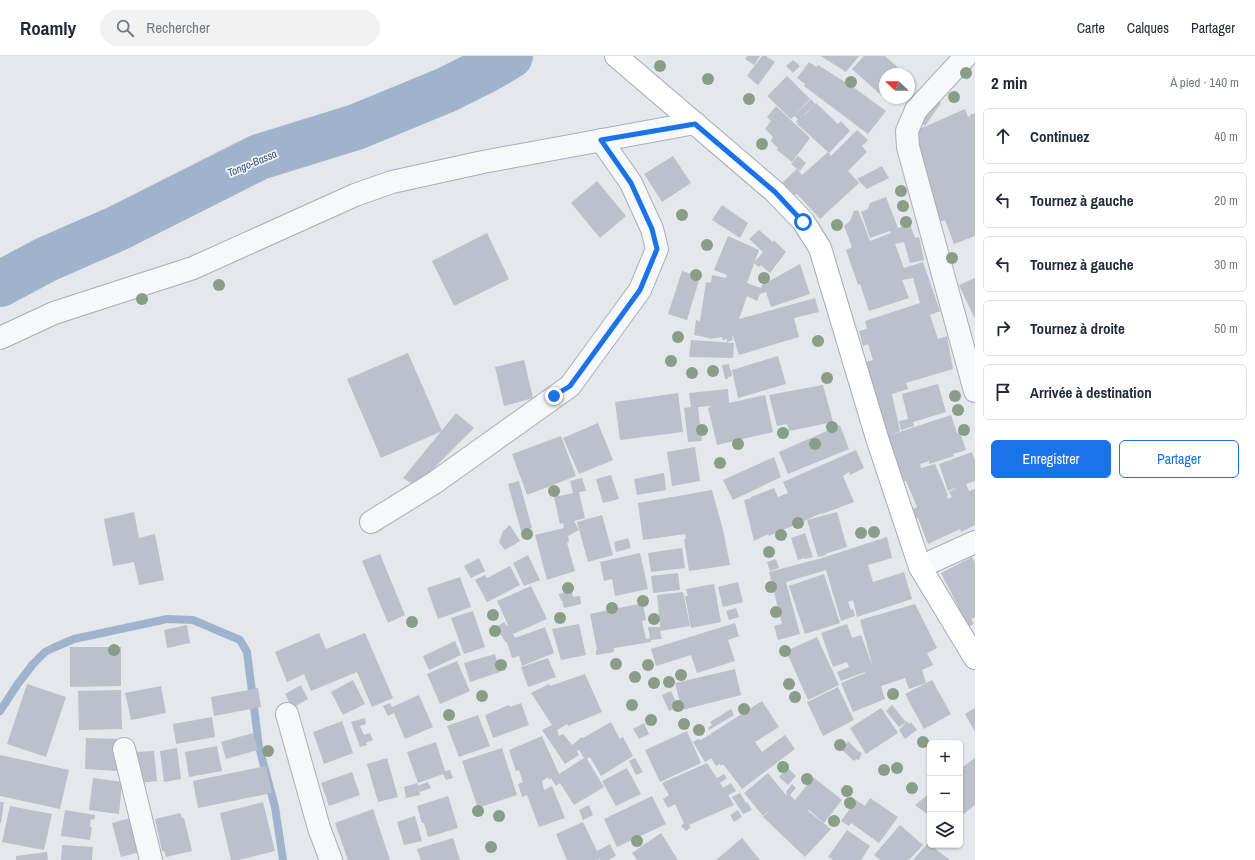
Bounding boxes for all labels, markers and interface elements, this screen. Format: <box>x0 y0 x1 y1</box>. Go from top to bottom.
search box <box>100 10 380 46</box>
text: Roamly <box>20 15 76 41</box>
icon: search <box>114 17 136 39</box>
text: Rechercher <box>146 17 210 38</box>
text: Carte <box>1077 19 1105 37</box>
text: Calques <box>1127 19 1169 37</box>
text: Partager <box>1191 19 1235 37</box>
north arrow <box>879 68 915 104</box>
text: 2 min <box>991 71 1027 94</box>
text: À pied · 140 m <box>1170 74 1239 91</box>
icon: ahead <box>992 125 1014 147</box>
text: Continuez <box>1030 126 1089 147</box>
text: 40 m <box>1214 128 1238 145</box>
water label: Tongo-Bassa <box>225 146 279 180</box>
icon: left <box>992 189 1014 211</box>
text: Tournez à gauche <box>1030 190 1134 211</box>
text: 20 m <box>1214 192 1238 209</box>
route start <box>794 213 812 231</box>
icon: left <box>992 253 1014 275</box>
text: Tournez à gauche <box>1030 254 1134 275</box>
text: 30 m <box>1214 256 1238 273</box>
icon: right <box>992 317 1014 339</box>
text: Tournez à droite <box>1030 318 1125 339</box>
text: 50 m <box>1214 320 1238 337</box>
icon: arrive <box>992 381 1014 403</box>
text: Arrivée à destination <box>1030 382 1152 403</box>
route end <box>545 387 563 405</box>
button: Enregistrer <box>991 440 1111 478</box>
button: Partager <box>1119 440 1239 478</box>
map controls <box>927 740 963 848</box>
button: + <box>927 740 963 776</box>
button: − <box>927 776 963 812</box>
button: layers <box>927 812 963 848</box>

